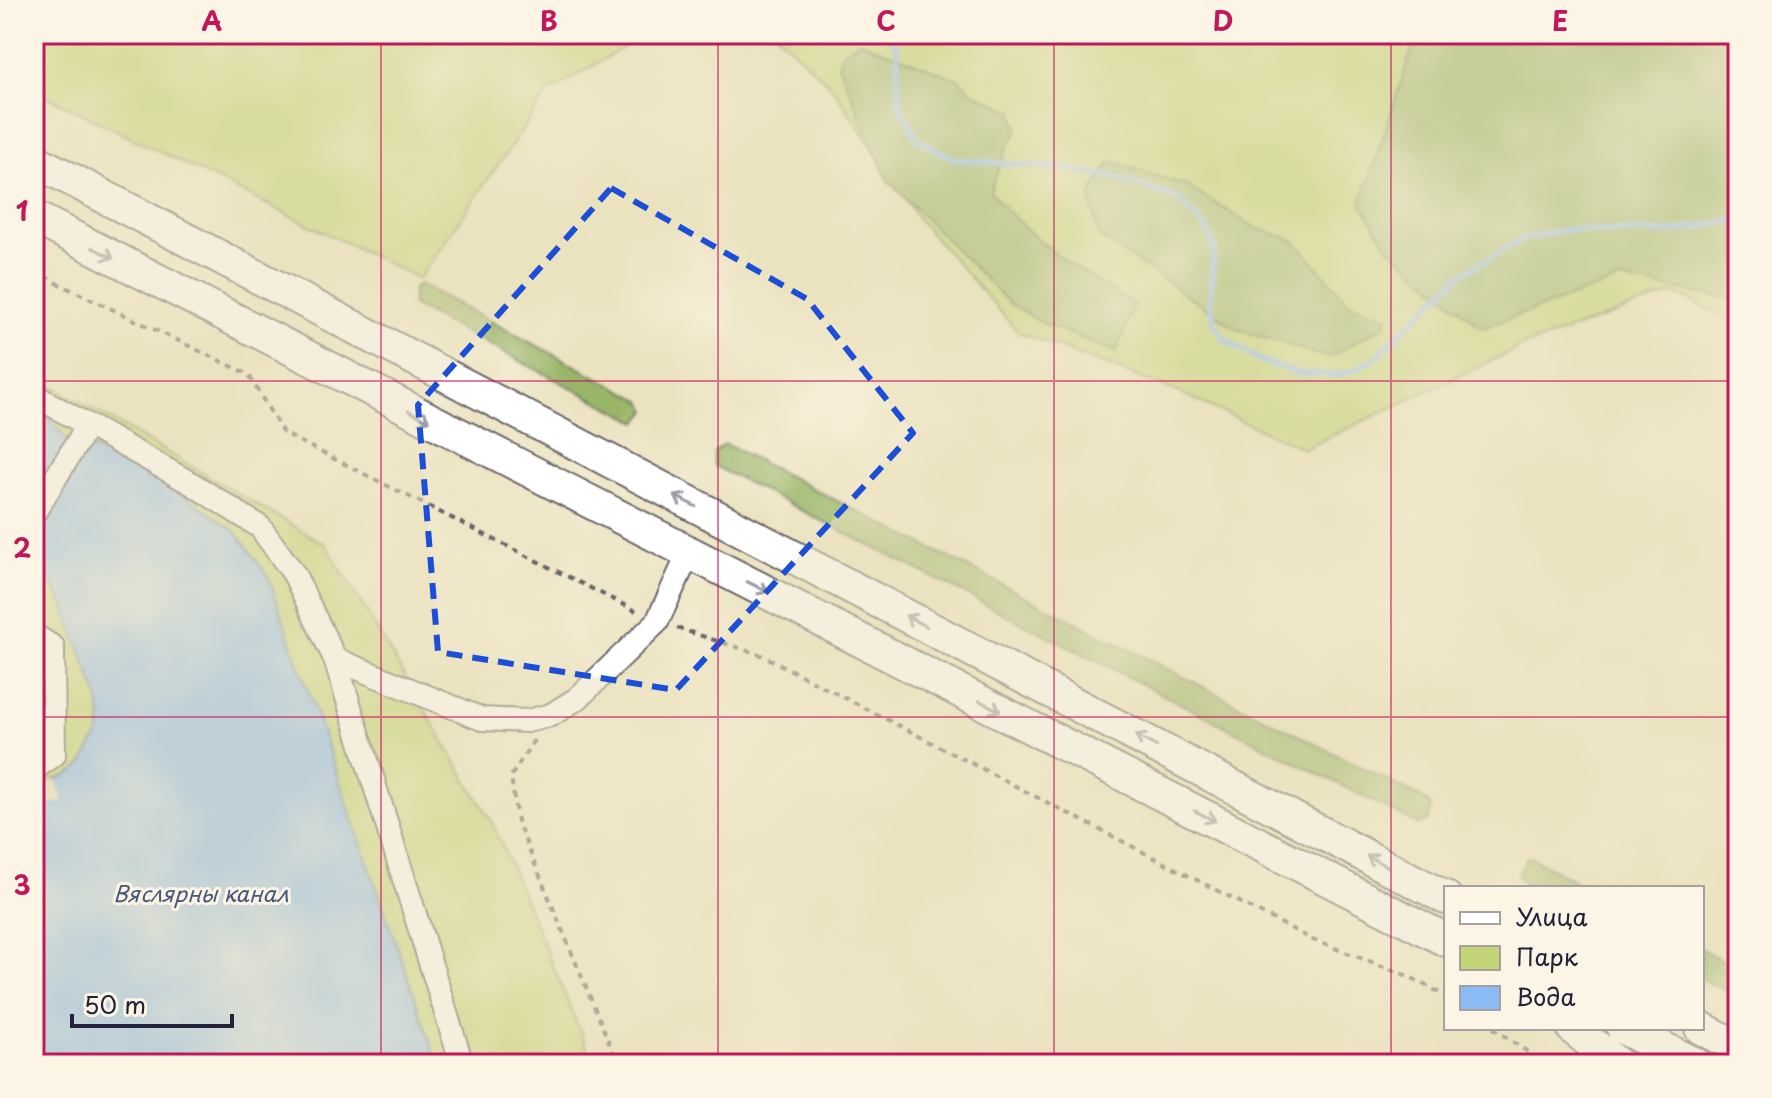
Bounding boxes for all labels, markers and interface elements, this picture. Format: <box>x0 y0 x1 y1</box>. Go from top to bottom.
text: A <box>202 1 222 40</box>
text: B <box>540 1 558 40</box>
text: C <box>876 1 896 40</box>
text: D <box>1213 1 1233 40</box>
text: E <box>1552 1 1568 40</box>
text: 1 <box>16 191 28 230</box>
one-way arrow <box>91 245 115 261</box>
one-way arrow <box>406 408 430 424</box>
one-way arrow <box>674 493 698 508</box>
text: 2 <box>13 528 31 567</box>
one-way arrow <box>746 580 770 596</box>
one-way arrow <box>904 612 928 628</box>
one-way arrow <box>978 698 1001 714</box>
one-way arrow <box>1135 733 1159 749</box>
one-way arrow <box>1192 809 1216 824</box>
one-way arrow <box>1365 853 1389 869</box>
text: 3 <box>13 865 31 904</box>
water label: Вяслярны канал <box>113 876 289 909</box>
legend <box>1444 886 1704 1030</box>
text: Улица <box>1516 898 1588 934</box>
text: Парк <box>1516 938 1579 974</box>
scale bar <box>72 978 232 1028</box>
text: Вода <box>1516 978 1575 1014</box>
text: 50 m <box>84 986 146 1022</box>

